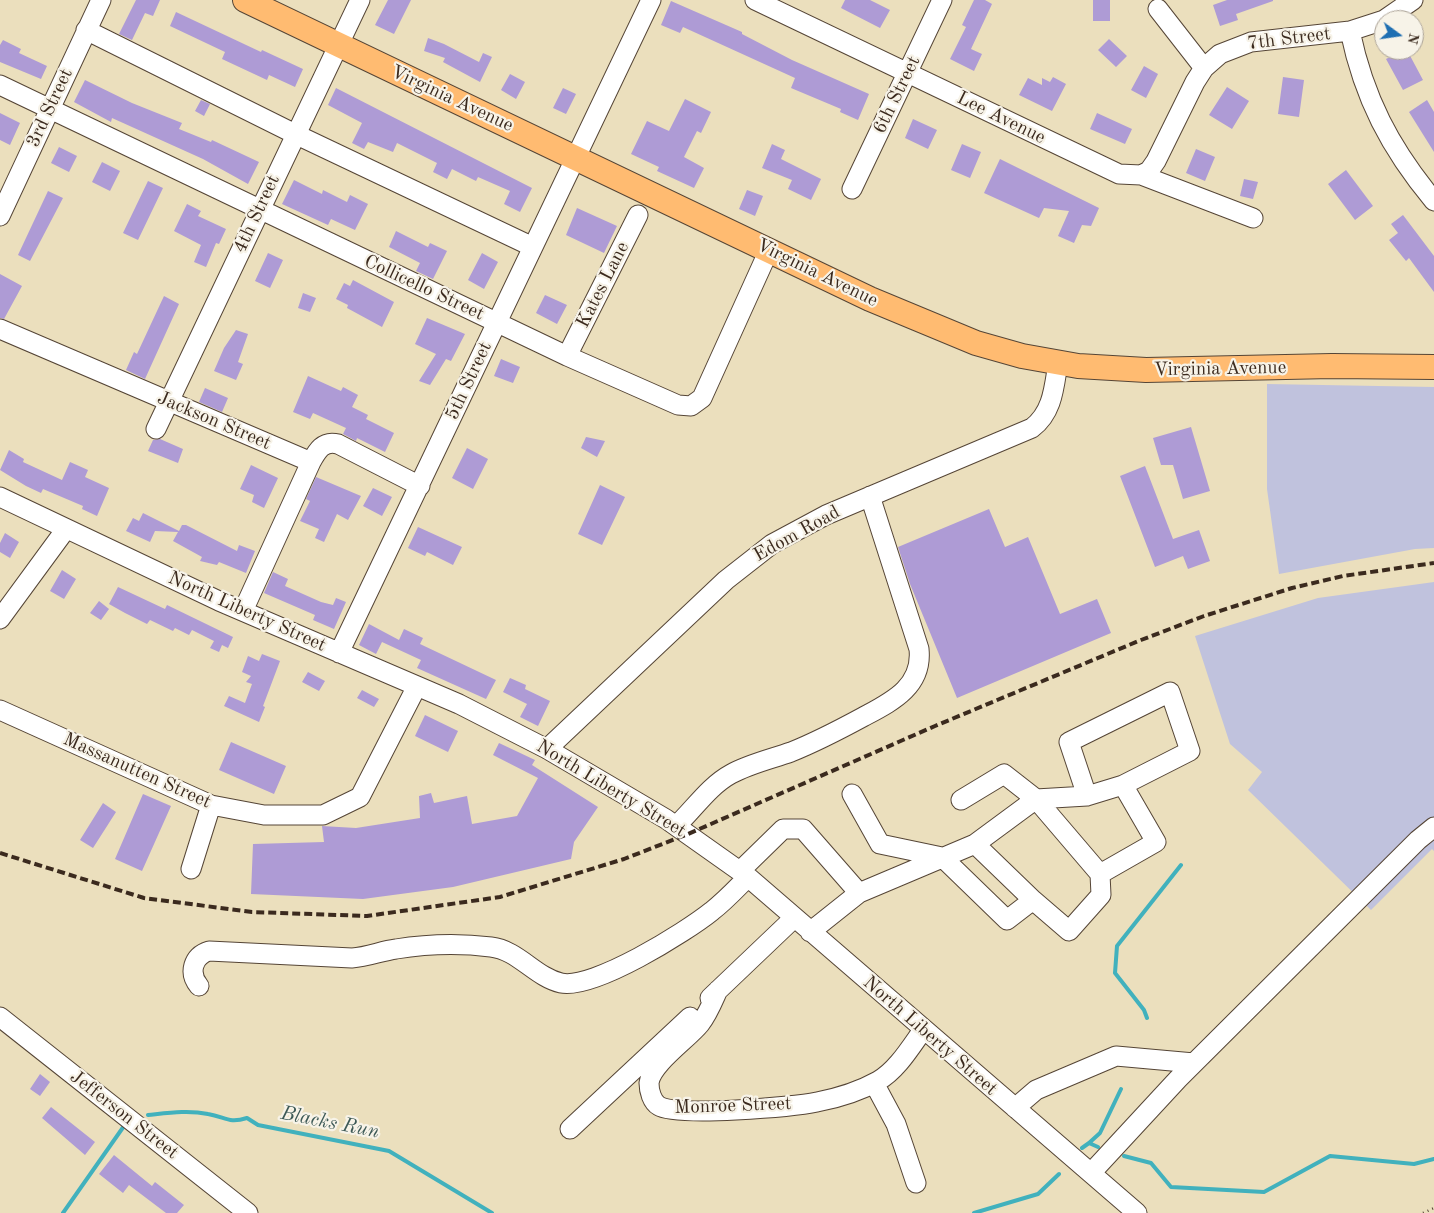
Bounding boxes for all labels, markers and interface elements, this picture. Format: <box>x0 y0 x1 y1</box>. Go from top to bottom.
north arrow <box>1374 10 1424 60</box>
street label: 7th Street <box>1246 23 1332 55</box>
text: N <box>1404 31 1421 45</box>
street label: 6th Street <box>868 52 926 138</box>
street label: Virginia Avenue <box>387 61 517 137</box>
street label: 3rd Street <box>22 65 78 151</box>
street label: Lee Avenue <box>953 87 1049 149</box>
street label: 4th Street <box>229 171 285 257</box>
street label: Virginia Avenue <box>752 234 882 312</box>
street label: Kates Lane <box>572 238 634 332</box>
street label: Collicello Street <box>360 250 488 326</box>
street label: 5th Street <box>441 338 497 424</box>
street label: Virginia Avenue <box>1154 356 1286 382</box>
street label: Jackson Street <box>154 387 274 455</box>
street label: Edom Road <box>750 501 844 567</box>
street label: North Liberty Street <box>164 567 330 657</box>
street label: Massanutten Street <box>59 728 215 814</box>
street label: North Liberty Street <box>532 735 690 843</box>
street label: North Liberty Street <box>858 971 1002 1101</box>
street label: Jefferson Street <box>65 1065 183 1165</box>
street label: Monroe Street <box>674 1093 792 1119</box>
water label: Blacks Run <box>279 1102 381 1144</box>

